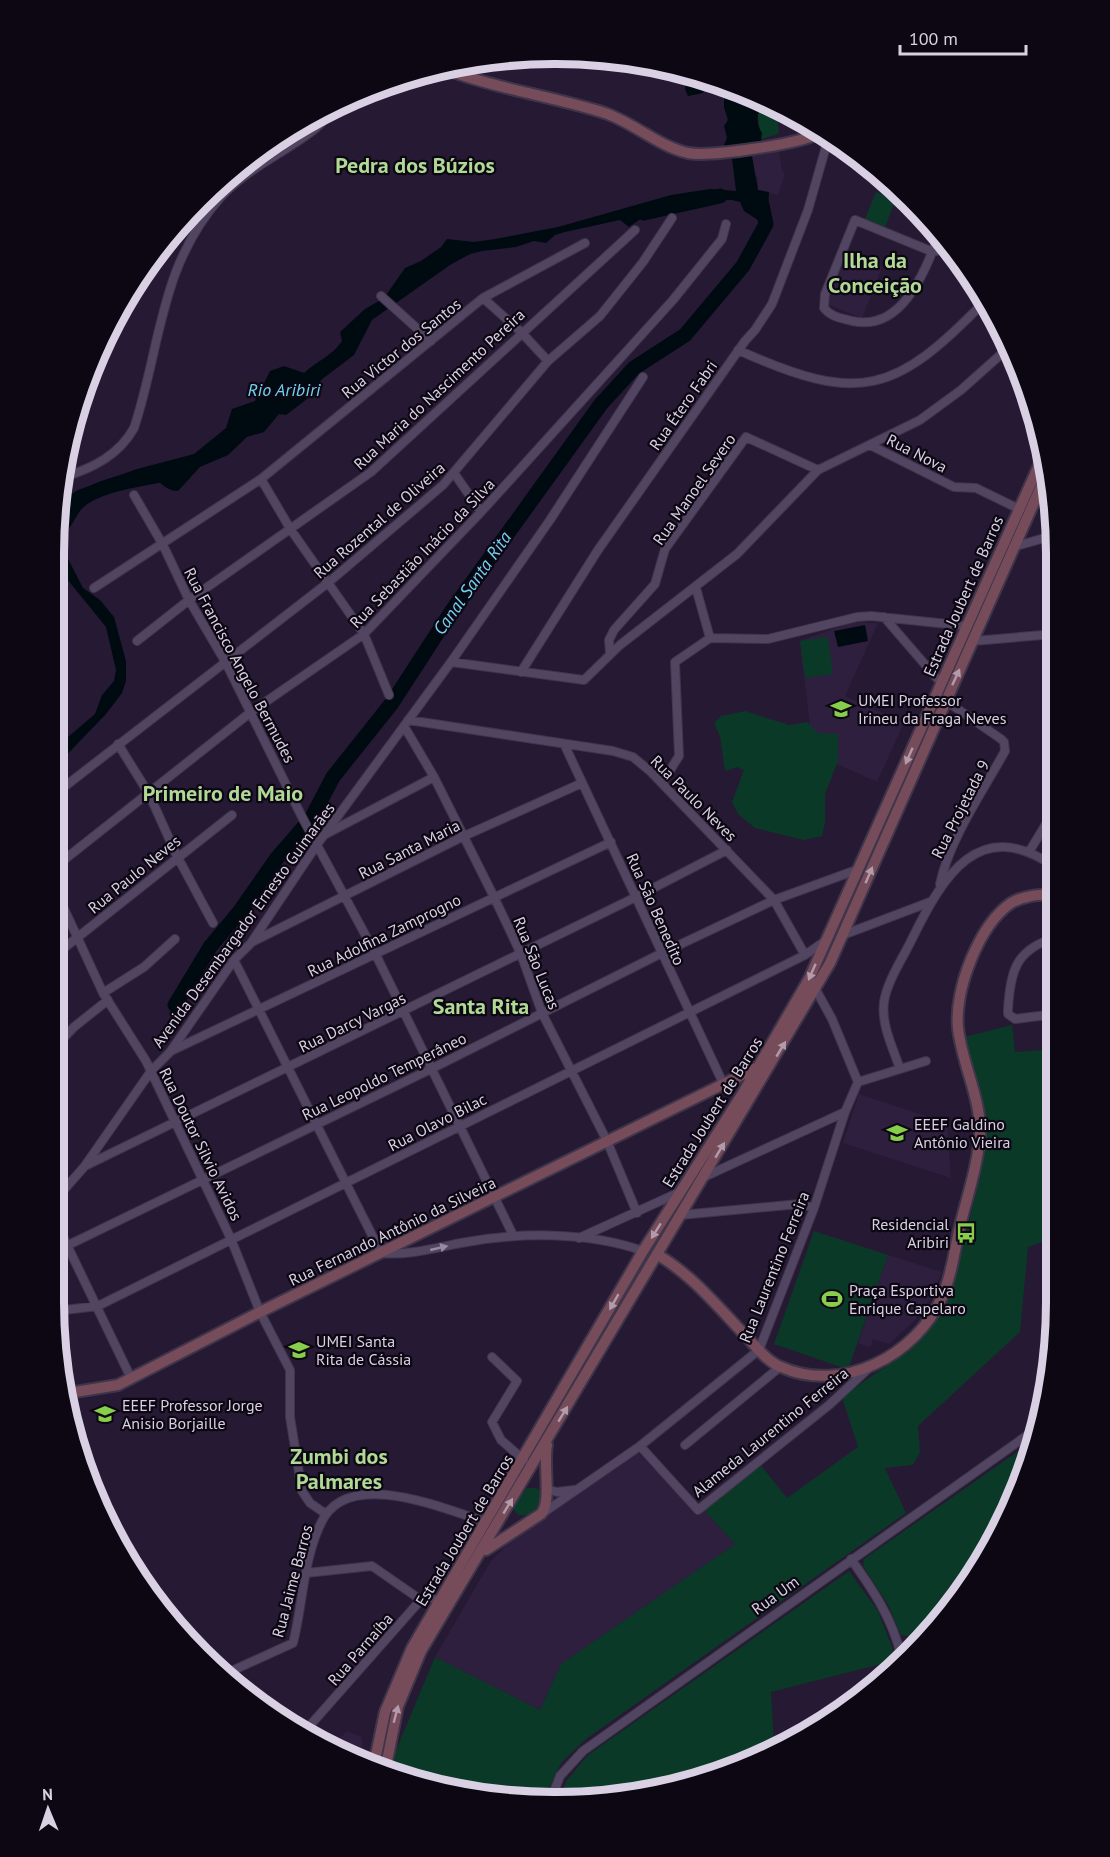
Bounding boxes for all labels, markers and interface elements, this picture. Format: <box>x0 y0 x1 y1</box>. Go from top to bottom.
scale bar <box>900 18 1026 56</box>
text: 100 m <box>909 27 958 50</box>
district label: Pedra dos Búzios <box>335 151 495 179</box>
district label: Ilha da Conceição <box>828 246 922 299</box>
street label: Rua Victor dos Santos <box>337 294 465 402</box>
street label: Rua Maria do Nascimento Pereira <box>349 304 529 474</box>
street label: Rua Étero Fabri <box>645 356 721 454</box>
water label: Rio Aribiri <box>248 378 322 401</box>
street label: Rua Nova <box>884 429 950 477</box>
street label: Rua Manoel Severo <box>648 430 740 548</box>
street label: Rua Rozental de Oliveira <box>309 457 449 583</box>
street label: Rua Sebastião Inácio da Silva <box>345 474 499 632</box>
street label: Estrada Joubert de Barros <box>919 512 1008 679</box>
water label: Canal Santa Rita <box>428 527 516 639</box>
street label: Rua Francisco Angelo Bermudes <box>180 564 300 766</box>
one-way arrow <box>952 669 961 686</box>
place label: UMEI Professor Irineu da Fraga Neves <box>858 690 1007 728</box>
school or university icon: UMEI Professor Irineu da Fraga Neves <box>829 697 853 721</box>
one-way arrow <box>904 747 913 765</box>
street label: Rua Paulo Neves <box>647 751 741 845</box>
street label: Rua Projetada 9 <box>927 756 993 862</box>
district label: Primeiro de Maio <box>143 779 303 807</box>
street label: Avenida Desembargador Ernesto Guimarães <box>147 798 339 1051</box>
street label: Rua Santa Maria <box>355 815 463 883</box>
street label: Rua Paulo Neves <box>84 830 185 918</box>
street label: Rua São Benedito <box>622 850 690 968</box>
one-way arrow <box>864 865 874 883</box>
street label: Rua Adolfina Zamprogno <box>304 889 464 981</box>
street label: Rua São Lucas <box>509 914 565 1012</box>
one-way arrow <box>807 964 817 982</box>
street label: Rua Darcy Vargas <box>295 987 409 1057</box>
district label: Santa Rita <box>433 992 529 1020</box>
street label: Rua Leopoldo Temperâneo <box>299 1027 469 1125</box>
street label: Estrada Joubert de Barros <box>658 1033 767 1191</box>
one-way arrow <box>776 1040 786 1057</box>
street label: Rua Doutor Silvio Avidos <box>155 1064 247 1224</box>
street label: Rua Olavo Bilac <box>385 1089 489 1155</box>
place label: EEEF Galdino Antônio Vieira <box>914 1114 1011 1152</box>
school or university icon: EEEF Galdino Antônio Vieira <box>885 1121 909 1145</box>
one-way arrow <box>715 1142 726 1158</box>
street label: Rua Fernando Antônio da Silveira <box>285 1172 499 1290</box>
street label: Rua Laurentino Ferreira <box>734 1188 814 1346</box>
place label: Residencial Aribiri <box>871 1214 949 1252</box>
bus stop icon: Residencial Aribiri <box>954 1221 978 1245</box>
one-way arrow <box>651 1223 662 1239</box>
one-way arrow <box>430 1243 449 1252</box>
place label: Praça Esportiva Enrique Capelaro <box>849 1280 966 1318</box>
sports icon: Praça Esportiva Enrique Capelaro <box>820 1287 844 1311</box>
one-way arrow <box>609 1294 619 1311</box>
place label: UMEI Santa Rita de Cássia <box>316 1331 411 1369</box>
school or university icon: UMEI Santa Rita de Cássia <box>287 1338 311 1362</box>
street label: Alameda Laurentino Ferreira <box>688 1363 852 1501</box>
place label: EEEF Professor Jorge Anisio Borjaille <box>122 1395 263 1433</box>
school or university icon: EEEF Professor Jorge Anisio Borjaille <box>93 1402 117 1426</box>
one-way arrow <box>557 1406 568 1422</box>
district label: Zumbi dos Palmares <box>290 1442 388 1495</box>
street label: Estrada Joubert de Barros <box>411 1450 517 1610</box>
one-way arrow <box>503 1498 514 1514</box>
street label: Rua Jaime Barros <box>267 1522 317 1640</box>
street label: Rua Um <box>747 1571 803 1619</box>
street label: Rua Parnaíba <box>323 1609 397 1689</box>
one-way arrow <box>392 1705 401 1723</box>
north arrow <box>18 1779 78 1839</box>
text: N <box>42 1784 53 1804</box>

